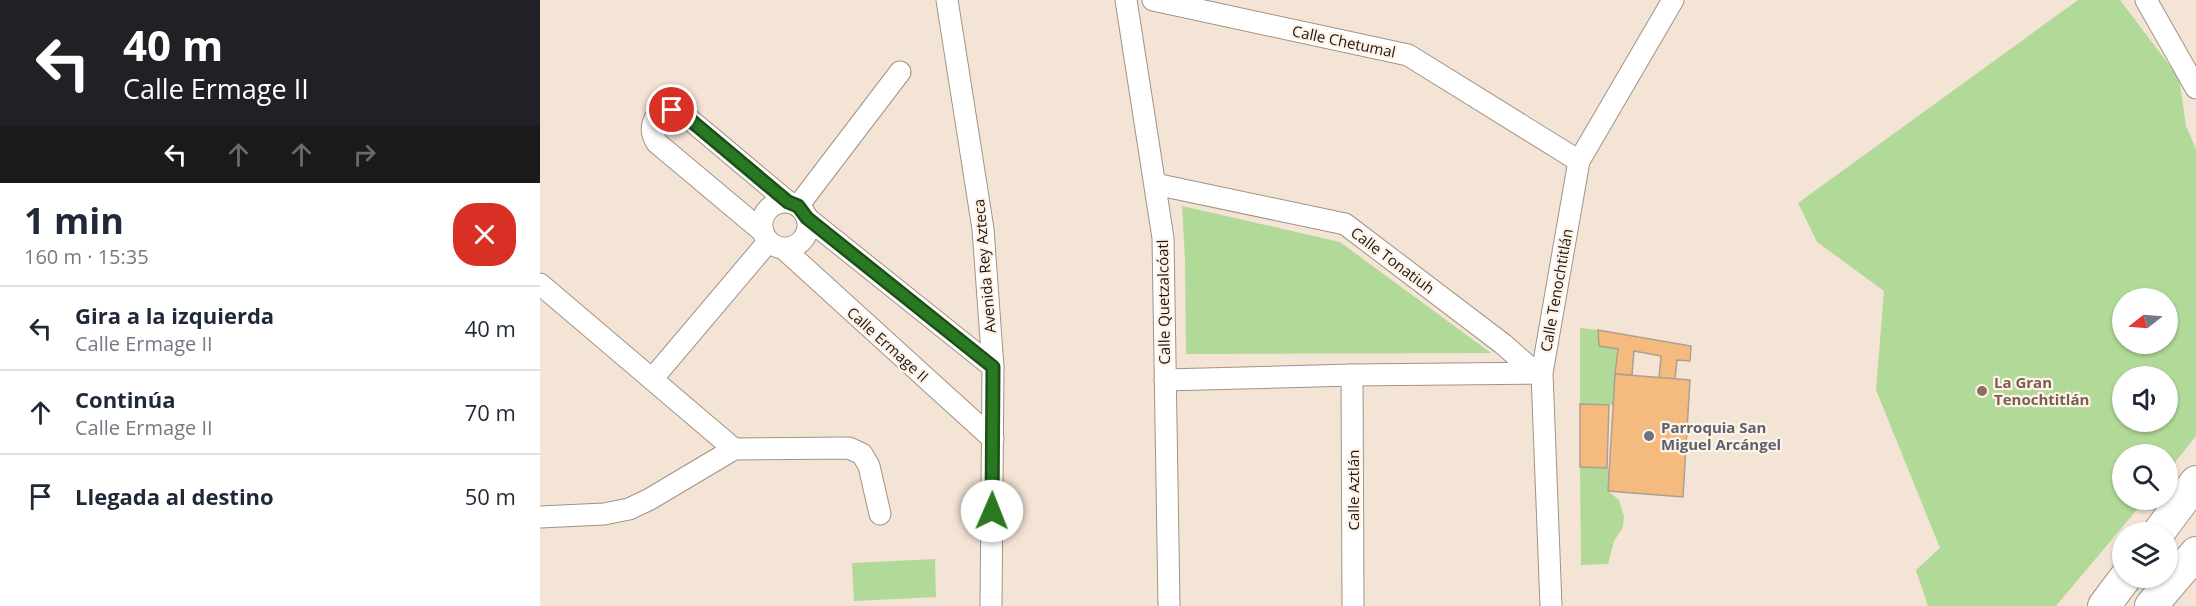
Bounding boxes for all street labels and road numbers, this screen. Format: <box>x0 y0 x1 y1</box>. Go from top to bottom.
street label: Calle Chetumal <box>1290 20 1398 62</box>
street label: Avenida Rey Azteca <box>968 198 1000 334</box>
street label: Calle Tonatiuh <box>1347 222 1439 298</box>
street label: Calle Tenochtitlán <box>1535 227 1577 353</box>
street label: Calle Quetzalcóatl <box>1152 239 1174 365</box>
street label: Calle Ermage II <box>843 302 933 386</box>
street label: Calle Aztlán <box>1343 450 1363 530</box>

